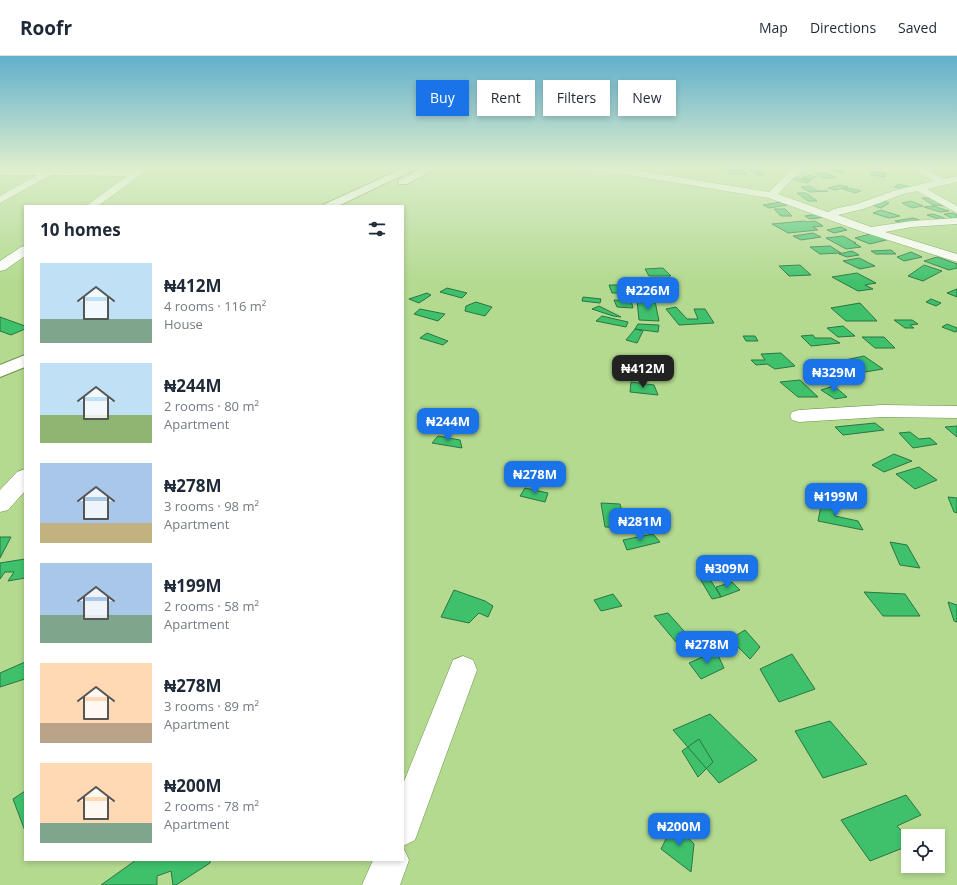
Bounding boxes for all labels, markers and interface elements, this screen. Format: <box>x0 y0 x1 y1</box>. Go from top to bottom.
text: Roofr <box>20 15 72 41</box>
text: Map <box>759 18 788 37</box>
text: Directions <box>810 18 876 37</box>
text: Saved <box>898 18 937 37</box>
chip: Buy <box>416 80 469 116</box>
chip: Rent <box>477 80 535 116</box>
chip: Filters <box>543 80 610 116</box>
chip: New <box>618 80 676 116</box>
text: 10 homes <box>40 218 121 241</box>
icon: filters <box>366 218 388 240</box>
text: ₦412M <box>164 274 221 297</box>
pin: ₦226M <box>620 277 676 311</box>
icon: home <box>72 279 120 327</box>
text: ₦226M <box>626 281 670 299</box>
text: 4 rooms · 116 m² <box>164 297 266 315</box>
text: House <box>164 315 203 333</box>
pin: ₦412M <box>615 355 671 389</box>
text: ₦412M <box>621 359 665 377</box>
pin: ₦329M <box>806 359 862 393</box>
text: ₦329M <box>812 363 856 381</box>
text: ₦244M <box>164 374 221 397</box>
icon: home <box>72 379 120 427</box>
text: 2 rooms · 80 m² <box>164 397 259 415</box>
pin: ₦244M <box>420 408 476 442</box>
text: ₦244M <box>426 412 470 430</box>
text: Apartment <box>164 415 229 433</box>
pin: ₦278M <box>507 461 563 495</box>
text: ₦278M <box>513 465 557 483</box>
text: ₦278M <box>164 474 221 497</box>
icon: home <box>72 479 120 527</box>
pin: ₦199M <box>808 483 864 517</box>
text: ₦199M <box>814 487 858 505</box>
text: 3 rooms · 98 m² <box>164 497 259 515</box>
pin: ₦281M <box>612 508 668 542</box>
text: ₦281M <box>618 512 662 530</box>
text: Apartment <box>164 515 229 533</box>
pin: ₦309M <box>699 555 755 589</box>
text: ₦309M <box>705 559 749 577</box>
text: ₦199M <box>164 574 221 597</box>
icon: home <box>72 579 120 627</box>
text: 2 rooms · 58 m² <box>164 597 259 615</box>
text: Apartment <box>164 615 229 633</box>
pin: ₦278M <box>679 631 735 665</box>
text: ₦278M <box>685 635 729 653</box>
text: ₦278M <box>164 674 221 697</box>
icon: home <box>72 679 120 727</box>
text: 3 rooms · 89 m² <box>164 697 259 715</box>
text: Apartment <box>164 715 229 733</box>
text: ₦200M <box>164 774 221 797</box>
icon: home <box>72 779 120 827</box>
text: 2 rooms · 78 m² <box>164 797 259 815</box>
pin: ₦200M <box>651 813 707 847</box>
text: Apartment <box>164 815 229 833</box>
text: ₦200M <box>657 817 701 835</box>
map controls <box>901 829 945 873</box>
button: locate <box>901 829 945 873</box>

